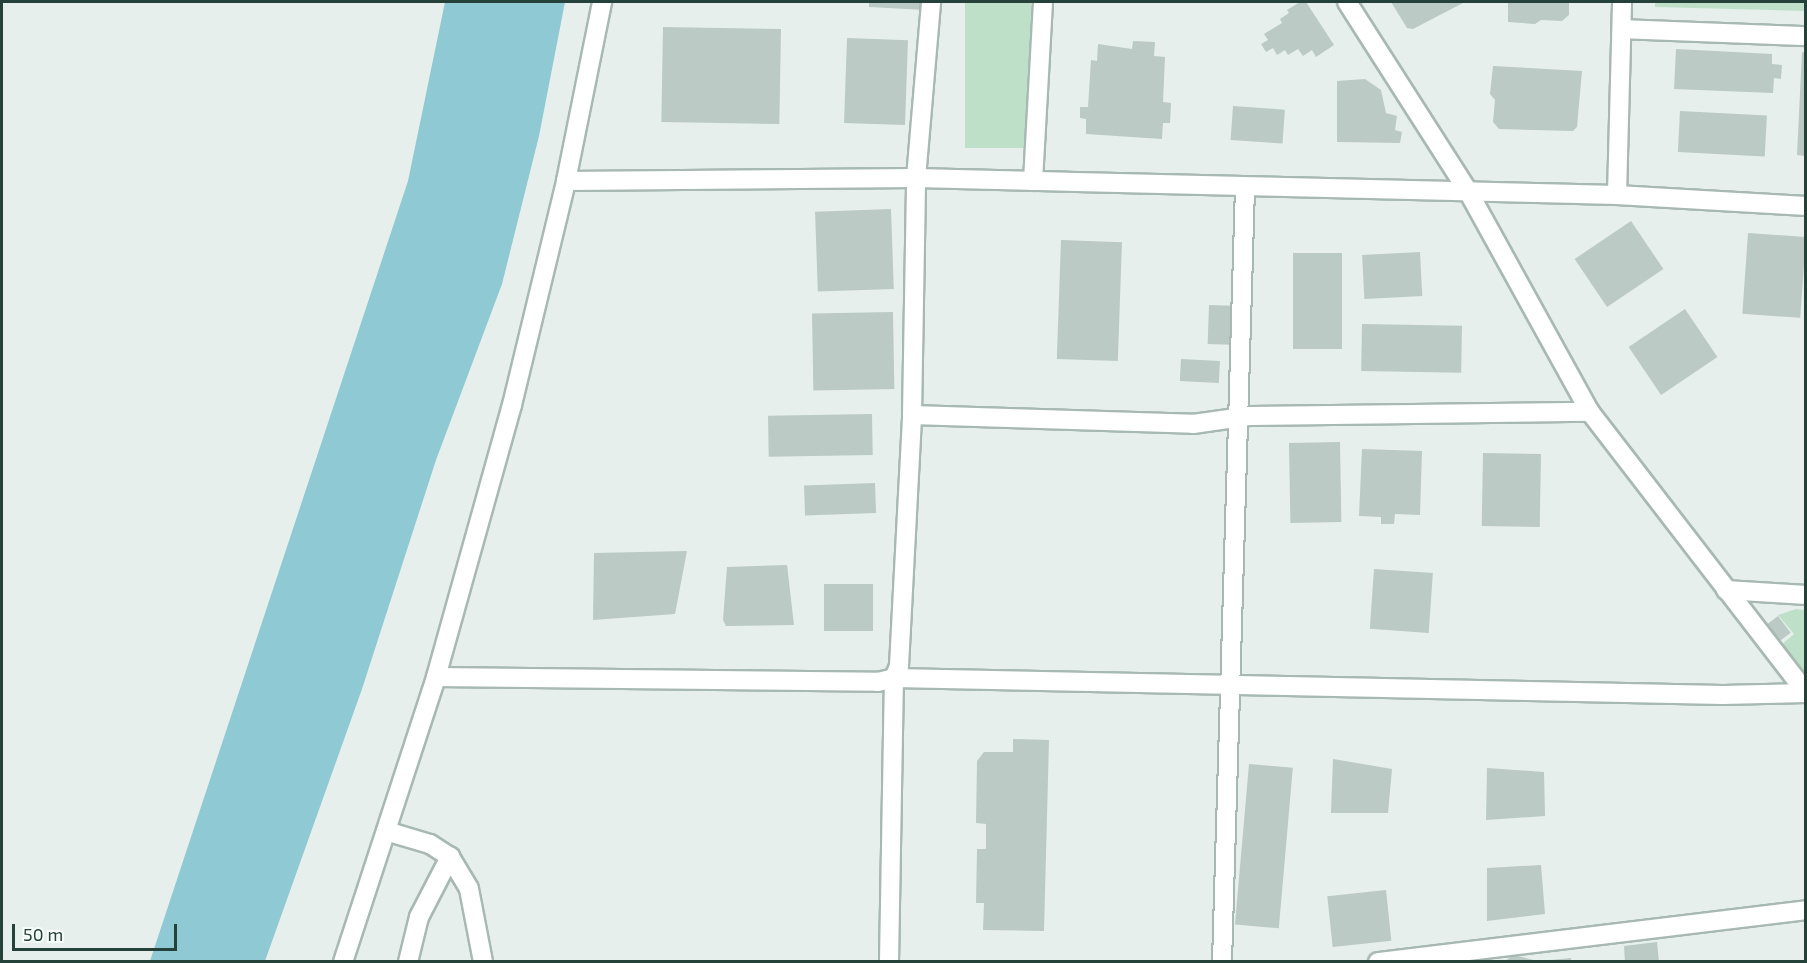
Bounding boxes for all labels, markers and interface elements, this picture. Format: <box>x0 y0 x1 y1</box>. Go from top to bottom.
scale bar <box>15 912 180 950</box>
text: 50 m <box>23 923 63 945</box>

